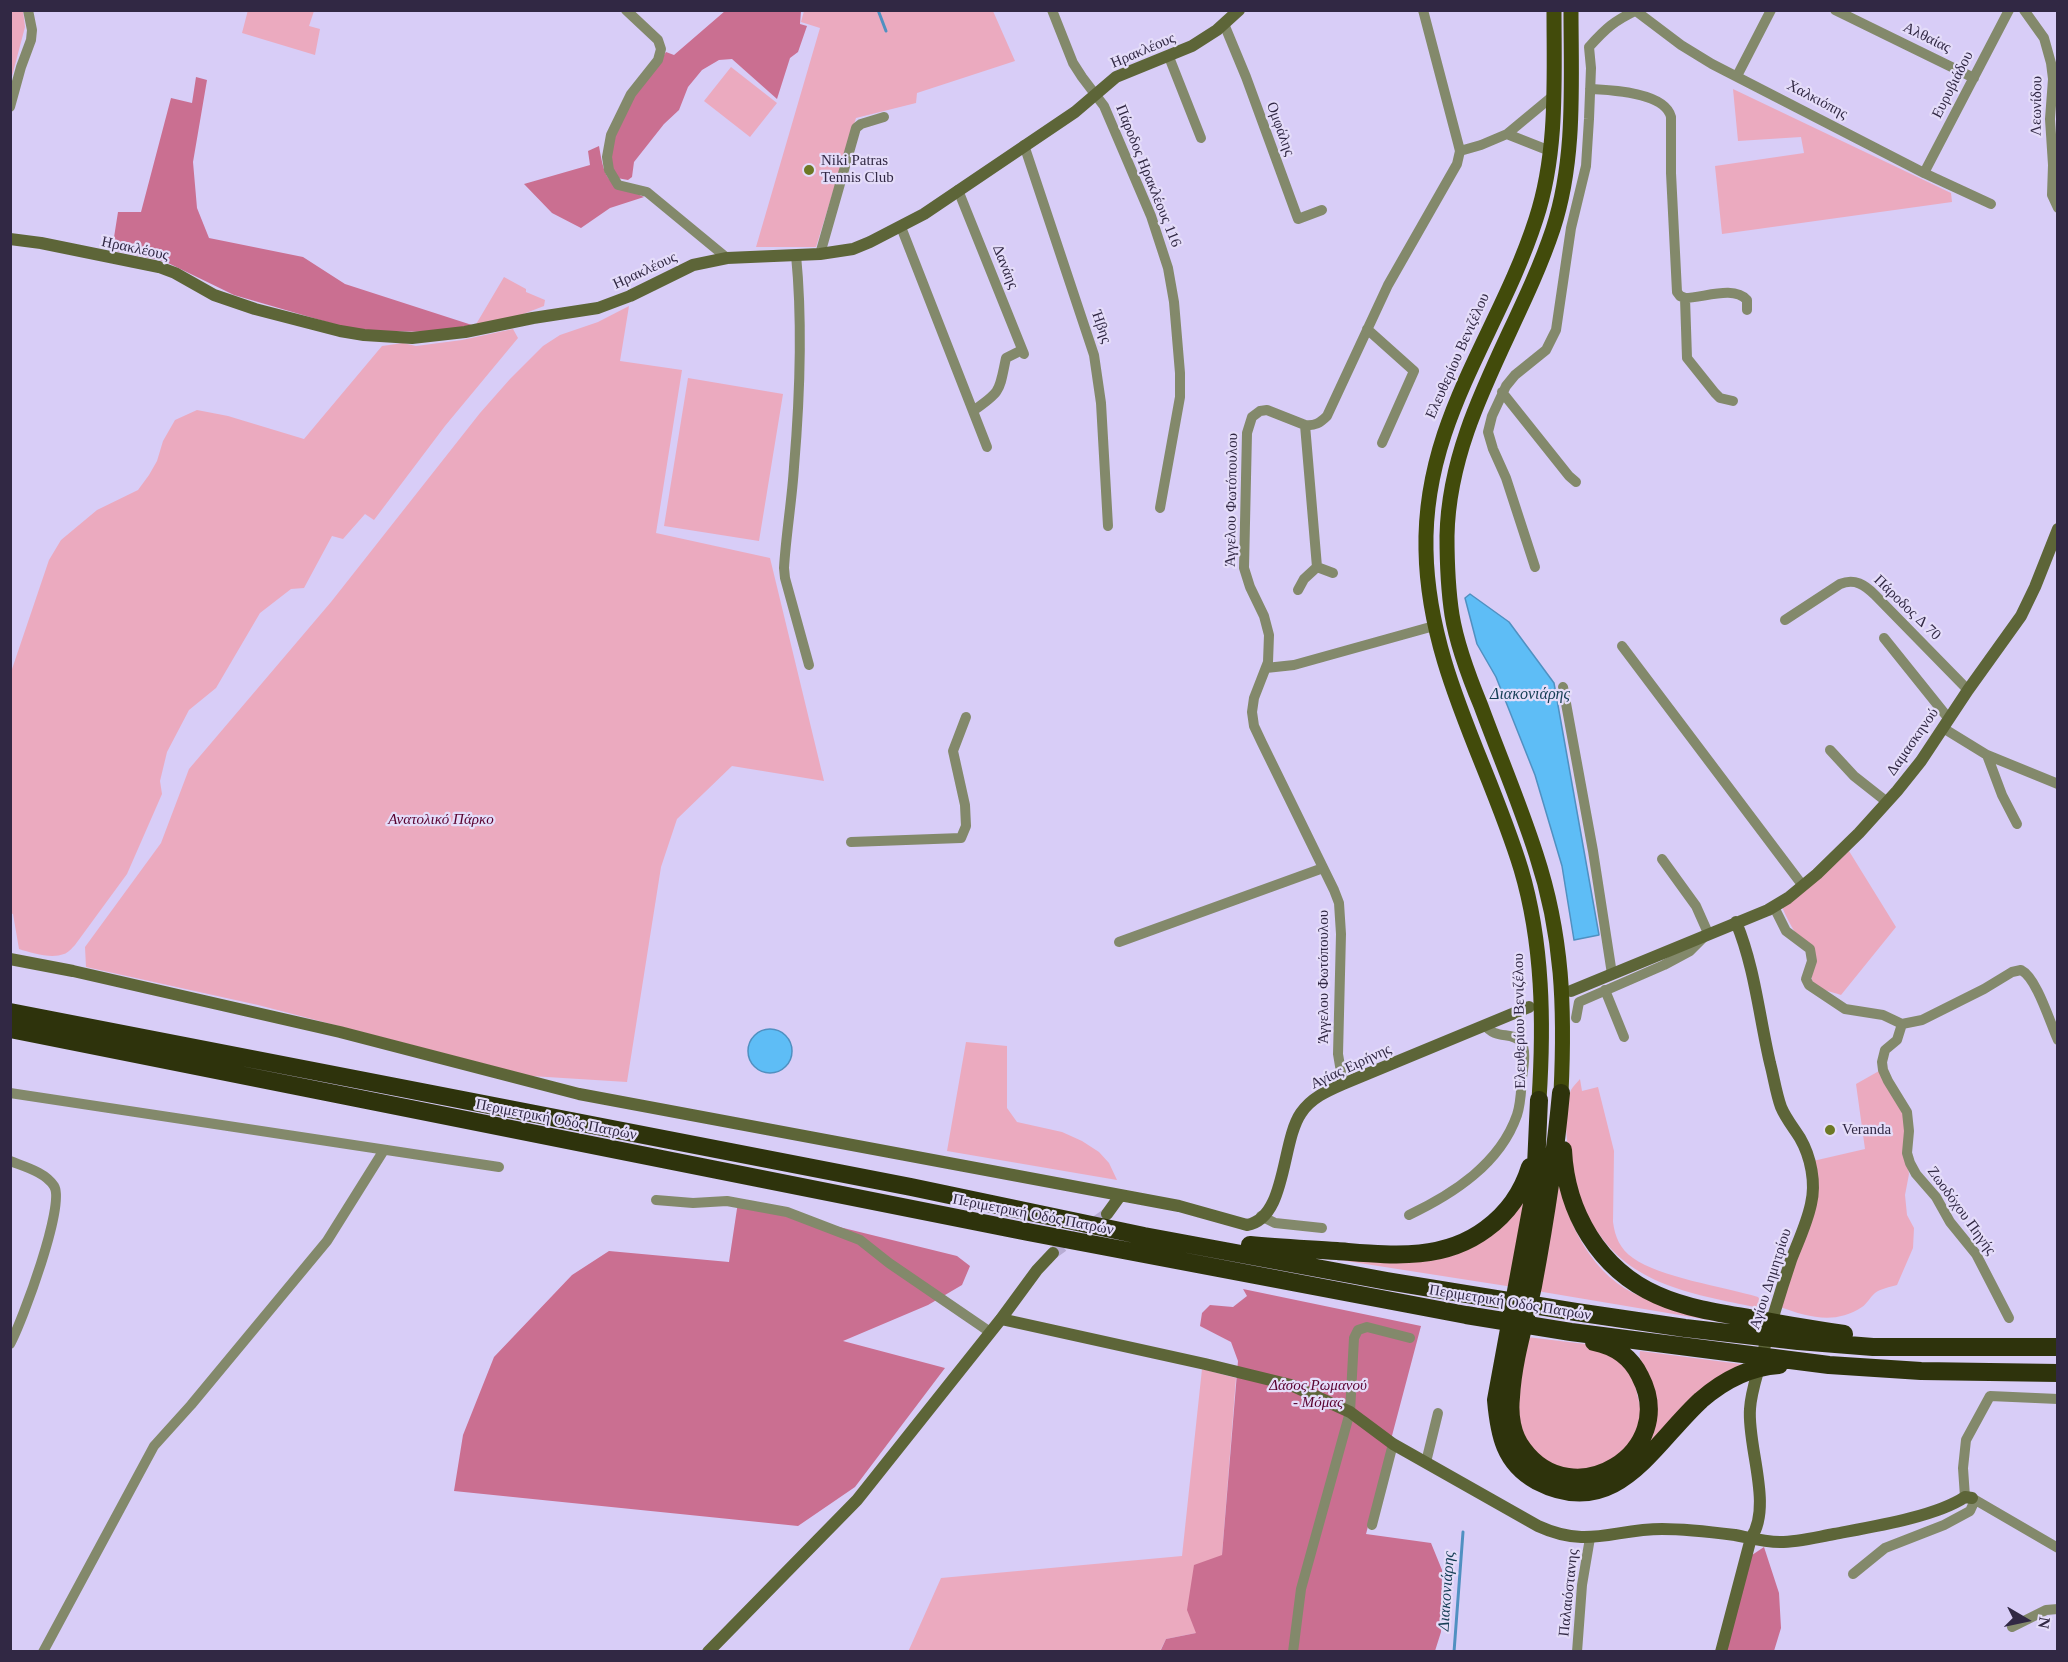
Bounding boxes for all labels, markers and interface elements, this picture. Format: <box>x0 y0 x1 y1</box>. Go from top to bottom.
street label: Αλθαίας <box>1900 19 1954 57</box>
street label: Ηρακλέους <box>1108 29 1178 73</box>
street label: Ευρυβιάδου <box>1928 48 1978 122</box>
street label: Χαλκιόπης <box>1784 76 1850 124</box>
street label: Λεωνίδου <box>2027 76 2047 136</box>
street label: Ομφάλης <box>1262 99 1298 159</box>
street label: Πάροδος Ηρακλέους 116 <box>1111 102 1185 250</box>
place label: Niki Patras Tennis Club <box>821 152 894 187</box>
marker: Niki Patras Tennis Club <box>802 163 816 177</box>
street label: Ηρακλέους <box>100 233 170 265</box>
street label: Δανάης <box>988 242 1022 292</box>
street label: Ηρακλέους <box>610 248 680 294</box>
street label: Ελευθερίου Βενιζέλου <box>1422 290 1494 422</box>
street label: Ήβης <box>1087 308 1115 346</box>
street label: Άγγελου Φωτόπουλου <box>1222 433 1242 567</box>
street label: Πάροδος Δ 70 <box>1870 572 1944 644</box>
water label: Διακονιάρης <box>1490 685 1570 705</box>
street label: Δαμασκηνού <box>1883 705 1943 779</box>
park label: Ανατολικό Πάρκο <box>388 811 494 829</box>
street label: Άγγελου Φωτόπουλου <box>1315 910 1333 1044</box>
street label: Ελευθερίου Βενιζέλου <box>1510 953 1530 1089</box>
street label: Αγίας Ειρήνης <box>1308 1040 1394 1094</box>
street label: Περιμετρική Οδός Πατρών <box>474 1096 638 1144</box>
place label: Veranda <box>1842 1121 1891 1139</box>
marker: Veranda <box>1823 1123 1837 1137</box>
street label: Ζωοδόχου Πηγής <box>1923 1163 1999 1259</box>
street label: Περιμετρική Οδός Πατρών <box>951 1191 1115 1239</box>
street label: Αγίου Δημητρίου <box>1746 1226 1796 1332</box>
street label: Περιμετρική Οδός Πατρών <box>1428 1281 1592 1325</box>
park label: Δάσος Ρωμανού - Μόμας <box>1269 1377 1367 1412</box>
street label: Παλαιόστανης <box>1555 1548 1583 1638</box>
water label: Διακονιάρης <box>1435 1550 1459 1632</box>
north arrow <box>1996 1590 2056 1650</box>
text: N <box>2035 1616 2054 1630</box>

